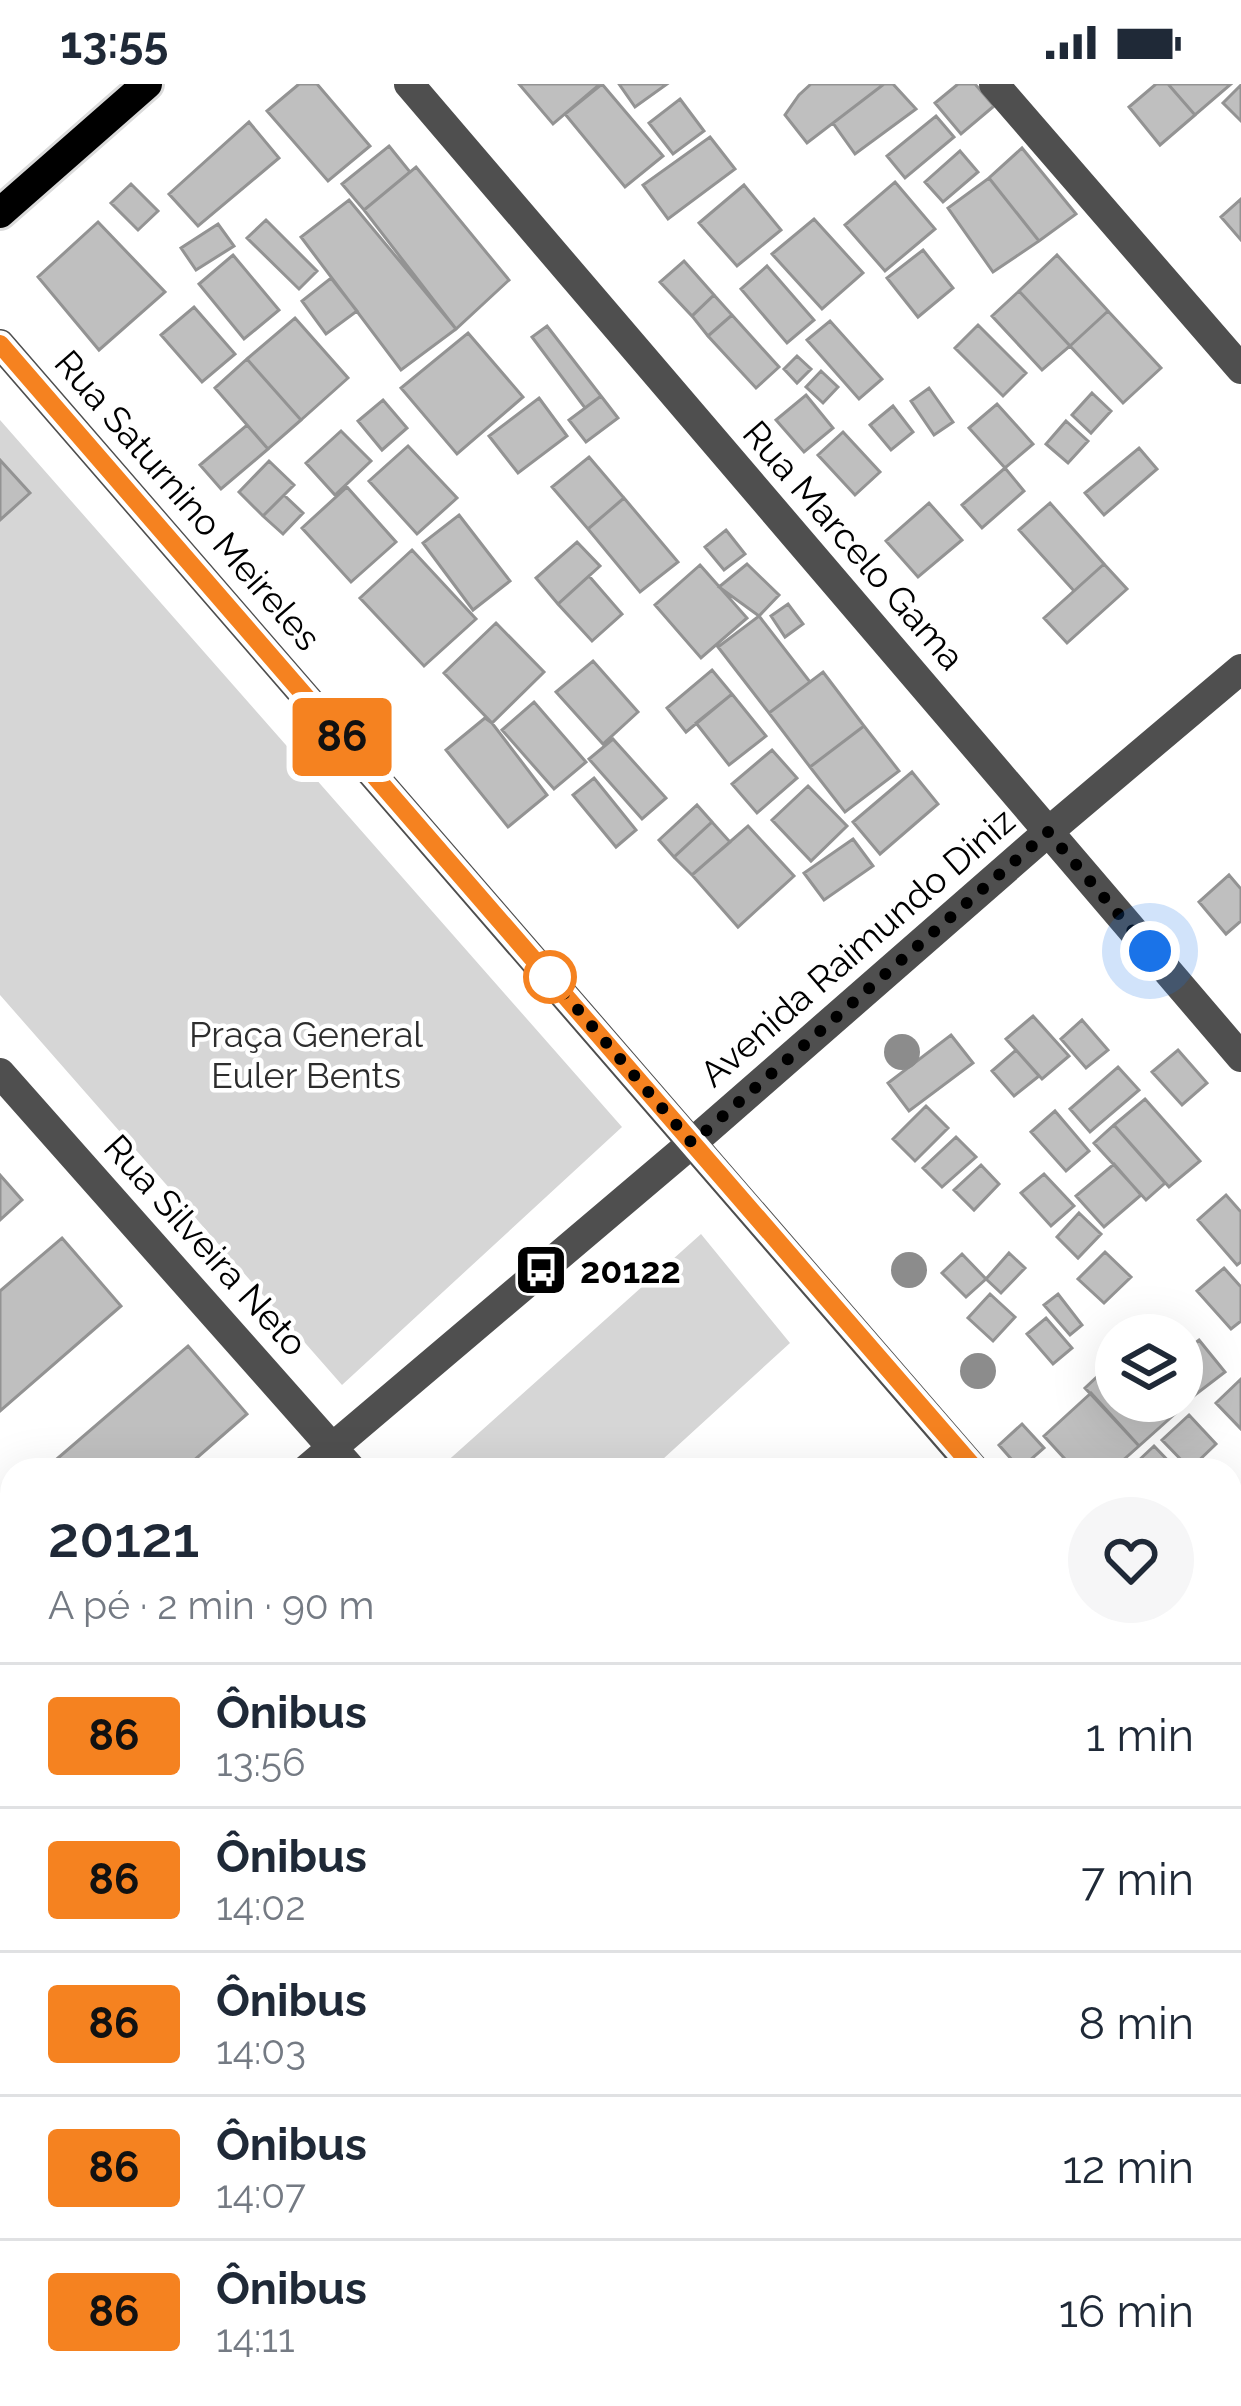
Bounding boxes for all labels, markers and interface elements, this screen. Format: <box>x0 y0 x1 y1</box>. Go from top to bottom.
text: 13:55 <box>60 16 168 69</box>
street label: Rua Saturnino Meireles <box>47 342 329 658</box>
street label: Rua Marcelo Gama <box>735 412 973 678</box>
line badge: 86 <box>288 698 396 776</box>
text: 86 <box>317 712 367 761</box>
street label: Avenida Raimundo Diniz <box>691 799 1023 1095</box>
your location <box>1120 921 1180 981</box>
unlabelled marker <box>525 952 575 1002</box>
park label: Praça General Euler Bents <box>189 1013 423 1096</box>
street label: Rua Silveira Neto <box>96 1126 316 1364</box>
bus stop icon: 20122 <box>513 1242 569 1298</box>
place label: 20122 <box>580 1249 681 1291</box>
map controls <box>1095 1314 1203 1422</box>
button: layers <box>1095 1314 1203 1422</box>
button: heart <box>1068 1497 1194 1623</box>
text: 20121 <box>48 1503 199 1570</box>
text: A pé · 2 min · 90 m <box>48 1582 374 1628</box>
text: Ônibus <box>216 1686 367 1739</box>
text: 1 min <box>1086 1709 1194 1762</box>
text: 86 <box>89 1711 139 1760</box>
text: 13:56 <box>216 1739 306 1785</box>
text: Ônibus <box>216 1830 367 1883</box>
text: 7 min <box>1081 1853 1194 1906</box>
text: 86 <box>89 1855 139 1904</box>
text: 14:02 <box>216 1883 306 1929</box>
text: Ônibus <box>216 1974 367 2027</box>
text: 8 min <box>1078 1997 1194 2050</box>
text: 86 <box>89 1999 139 2048</box>
text: 14:03 <box>216 2027 306 2073</box>
text: Ônibus <box>216 2118 367 2171</box>
text: 12 min <box>1062 2141 1194 2194</box>
text: 86 <box>89 2143 139 2192</box>
text: 14:07 <box>216 2171 306 2217</box>
text: Ônibus <box>216 2262 367 2315</box>
text: 16 min <box>1059 2285 1194 2338</box>
text: 86 <box>89 2287 139 2336</box>
text: 14:11 <box>216 2315 295 2361</box>

